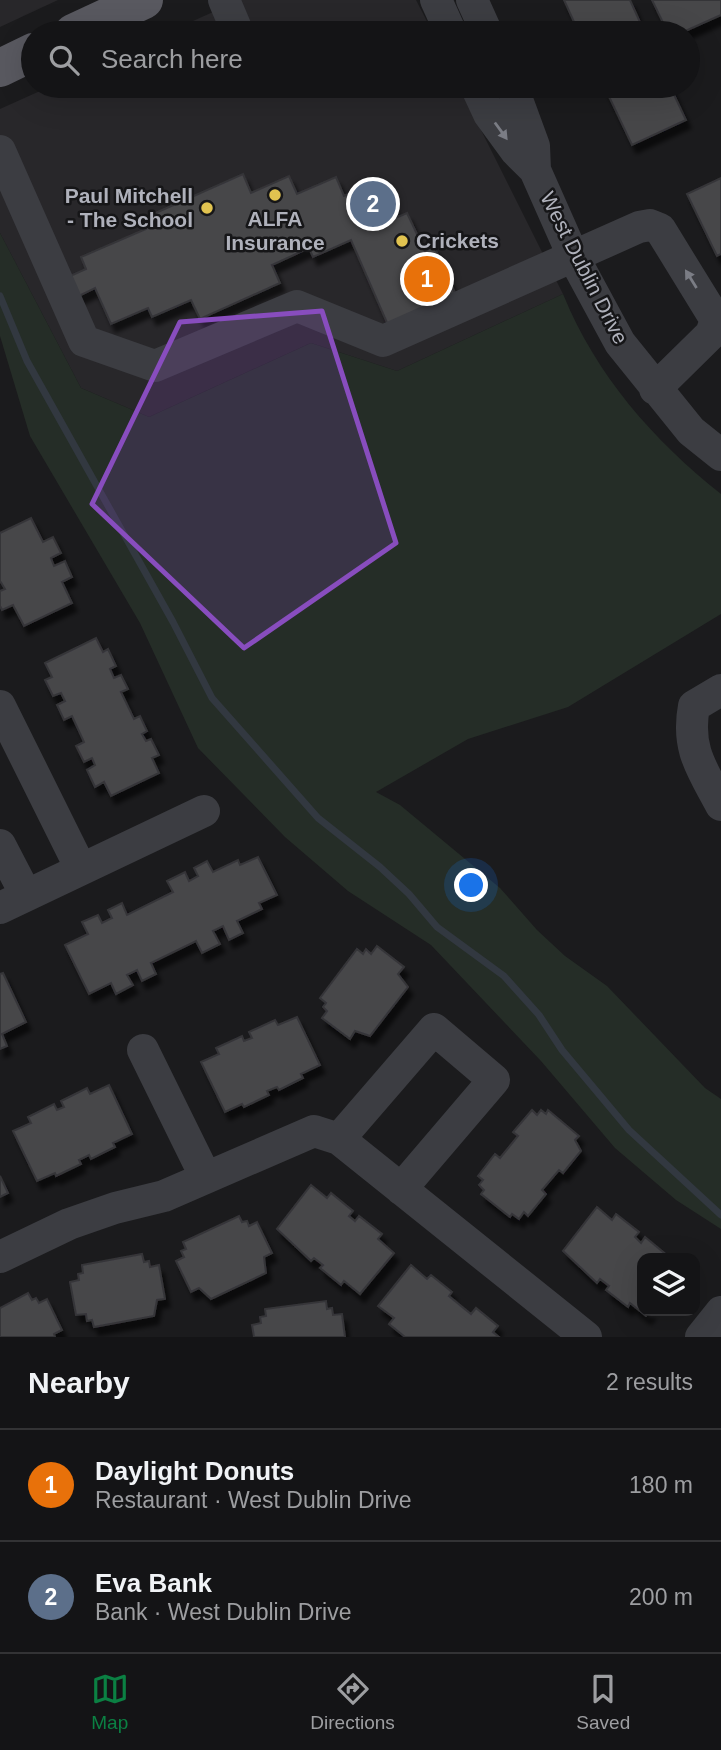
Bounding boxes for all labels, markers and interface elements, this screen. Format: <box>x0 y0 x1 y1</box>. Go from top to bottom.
search box <box>21 21 700 98</box>
icon: search <box>45 41 83 79</box>
text: Search here <box>101 44 243 74</box>
one-way arrow <box>494 122 508 140</box>
pin: 2 <box>350 178 396 230</box>
place label: Paul Mitchell - The School <box>65 184 193 231</box>
marker: ALFA Insurance <box>267 187 283 203</box>
street label: West Dublin Drive <box>536 188 633 348</box>
marker: Paul Mitchell - The School <box>199 200 215 216</box>
place label: ALFA Insurance <box>225 207 325 254</box>
place label: Crickets <box>416 229 499 252</box>
marker: Crickets <box>394 233 410 249</box>
pin: 1 <box>404 253 450 305</box>
one-way arrow <box>684 269 697 289</box>
your location <box>454 868 488 902</box>
map controls <box>637 1253 700 1316</box>
button: layers <box>637 1253 700 1316</box>
text: Nearby <box>28 1366 130 1399</box>
text: 2 results <box>606 1369 693 1395</box>
text: Daylight Donuts <box>95 1456 294 1486</box>
text: 1 <box>45 1472 57 1498</box>
text: 180 m <box>629 1472 693 1498</box>
text: Restaurant · West Dublin Drive <box>95 1487 412 1513</box>
text: Eva Bank <box>95 1568 212 1598</box>
text: 2 <box>45 1584 57 1610</box>
text: 200 m <box>629 1584 693 1610</box>
text: Bank · West Dublin Drive <box>95 1599 352 1625</box>
tab: Map <box>91 1670 129 1734</box>
tab: Directions <box>310 1670 395 1734</box>
tab: Saved <box>576 1670 630 1734</box>

